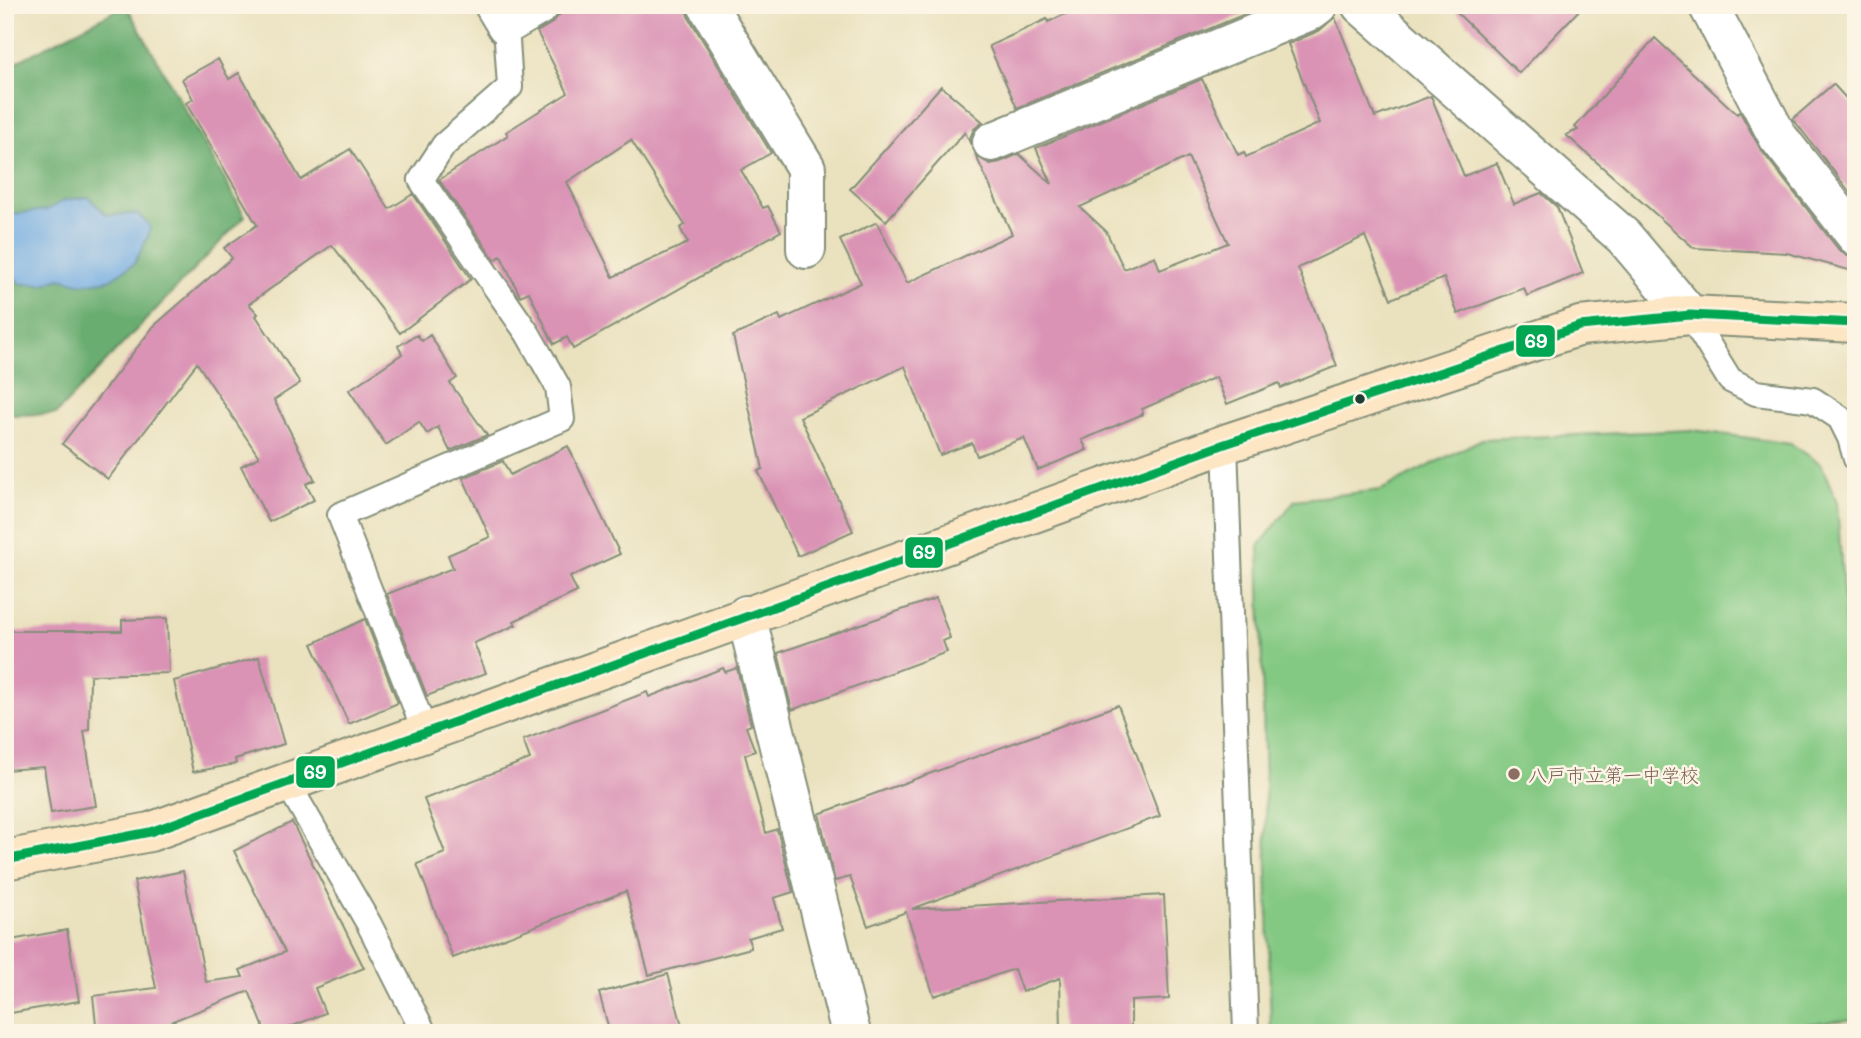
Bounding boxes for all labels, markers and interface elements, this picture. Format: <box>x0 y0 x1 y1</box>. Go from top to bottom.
line badge: 69 <box>1515 324 1556 358</box>
text: 69 <box>1525 328 1548 353</box>
unlabelled marker <box>1353 392 1367 406</box>
line badge: 69 <box>904 536 944 569</box>
text: 69 <box>913 539 936 564</box>
line badge: 69 <box>295 755 336 789</box>
text: 69 <box>304 759 327 784</box>
place label: 八戸市立第一中学校 <box>1528 762 1699 787</box>
marker: 八戸市立第一中学校 <box>1506 766 1522 782</box>

